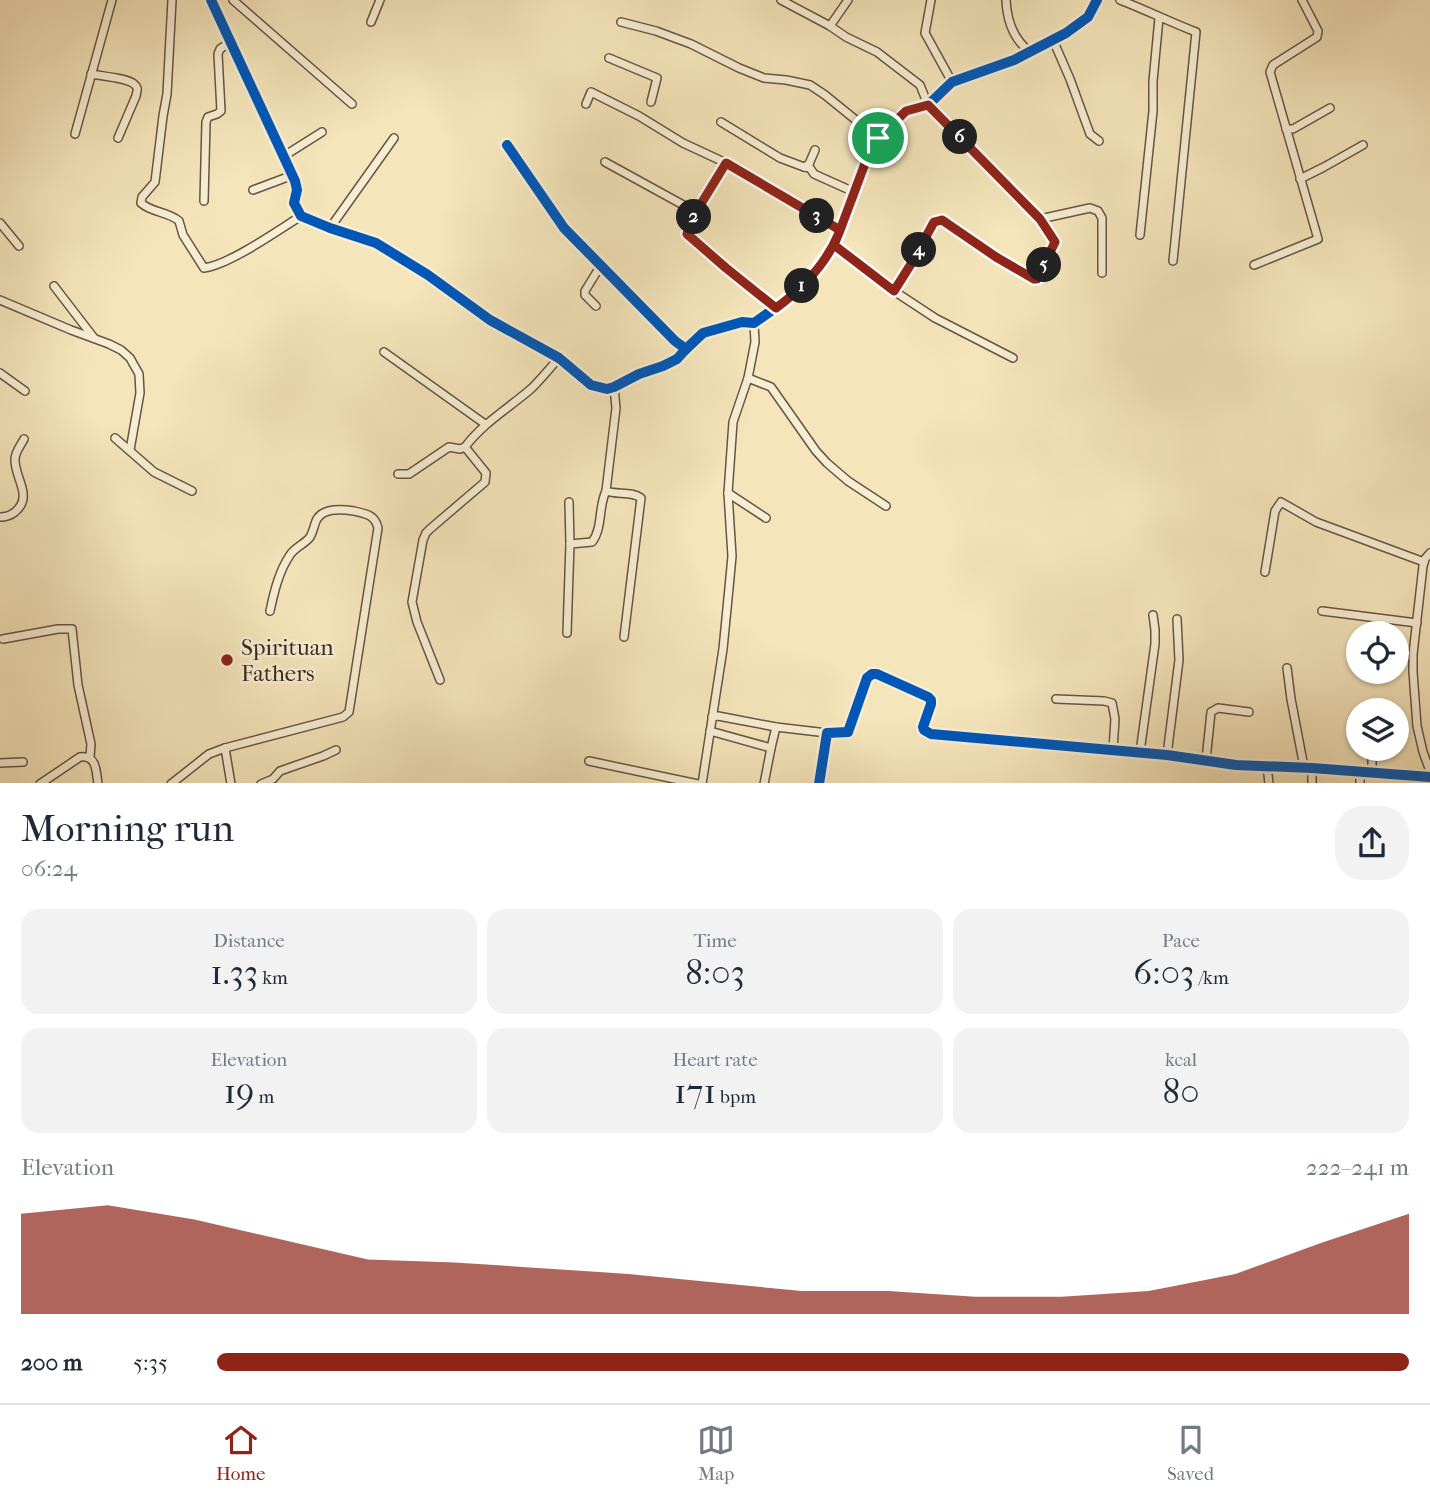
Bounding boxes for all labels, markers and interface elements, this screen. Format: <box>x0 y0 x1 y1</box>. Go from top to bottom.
pin <box>848 108 908 168</box>
icon: arrive <box>859 119 897 157</box>
pin: 6 <box>942 120 978 154</box>
text: 6 <box>954 125 965 147</box>
pin: 3 <box>800 198 834 234</box>
pin: 2 <box>676 200 712 234</box>
text: 3 <box>813 204 820 226</box>
text: 2 <box>689 205 698 227</box>
pin: 4 <box>902 232 936 268</box>
text: 4 <box>913 238 924 260</box>
pin: 5 <box>1026 247 1062 282</box>
text: 5 <box>1039 253 1048 275</box>
pin: 1 <box>784 268 820 304</box>
text: 1 <box>798 274 805 296</box>
map controls <box>1346 621 1409 761</box>
button: locate <box>1346 621 1409 684</box>
place label: Spirituan Fathers <box>241 634 334 687</box>
marker: Spirituan Fathers <box>219 652 235 668</box>
button: layers <box>1346 698 1409 761</box>
text: Morning run <box>21 806 234 851</box>
button: share <box>1335 806 1409 880</box>
text: 06:24 <box>21 855 77 882</box>
text: Distance <box>213 930 285 952</box>
text: Time <box>693 930 737 952</box>
text: Pace <box>1162 930 1200 952</box>
text: 1.33 <box>210 952 258 993</box>
text: 8:03 <box>685 952 745 993</box>
text: 6:03 <box>1133 952 1194 993</box>
text: km <box>258 967 288 989</box>
text: /km <box>1194 967 1229 989</box>
text: Elevation <box>211 1049 287 1071</box>
text: Heart rate <box>672 1049 758 1071</box>
text: kcal <box>1165 1049 1197 1071</box>
text: 19 <box>224 1071 254 1112</box>
text: 171 <box>674 1071 716 1112</box>
text: 80 <box>1163 1071 1199 1112</box>
text: m <box>254 1086 274 1108</box>
text: bpm <box>716 1086 756 1108</box>
text: Elevation <box>21 1154 114 1181</box>
text: 222–241 m <box>1306 1154 1409 1181</box>
text: 200 m <box>21 1349 82 1376</box>
text: 5:35 <box>133 1349 168 1376</box>
tab: Home <box>216 1421 265 1485</box>
tab: Map <box>697 1421 735 1485</box>
tab: Saved <box>1167 1421 1214 1485</box>

